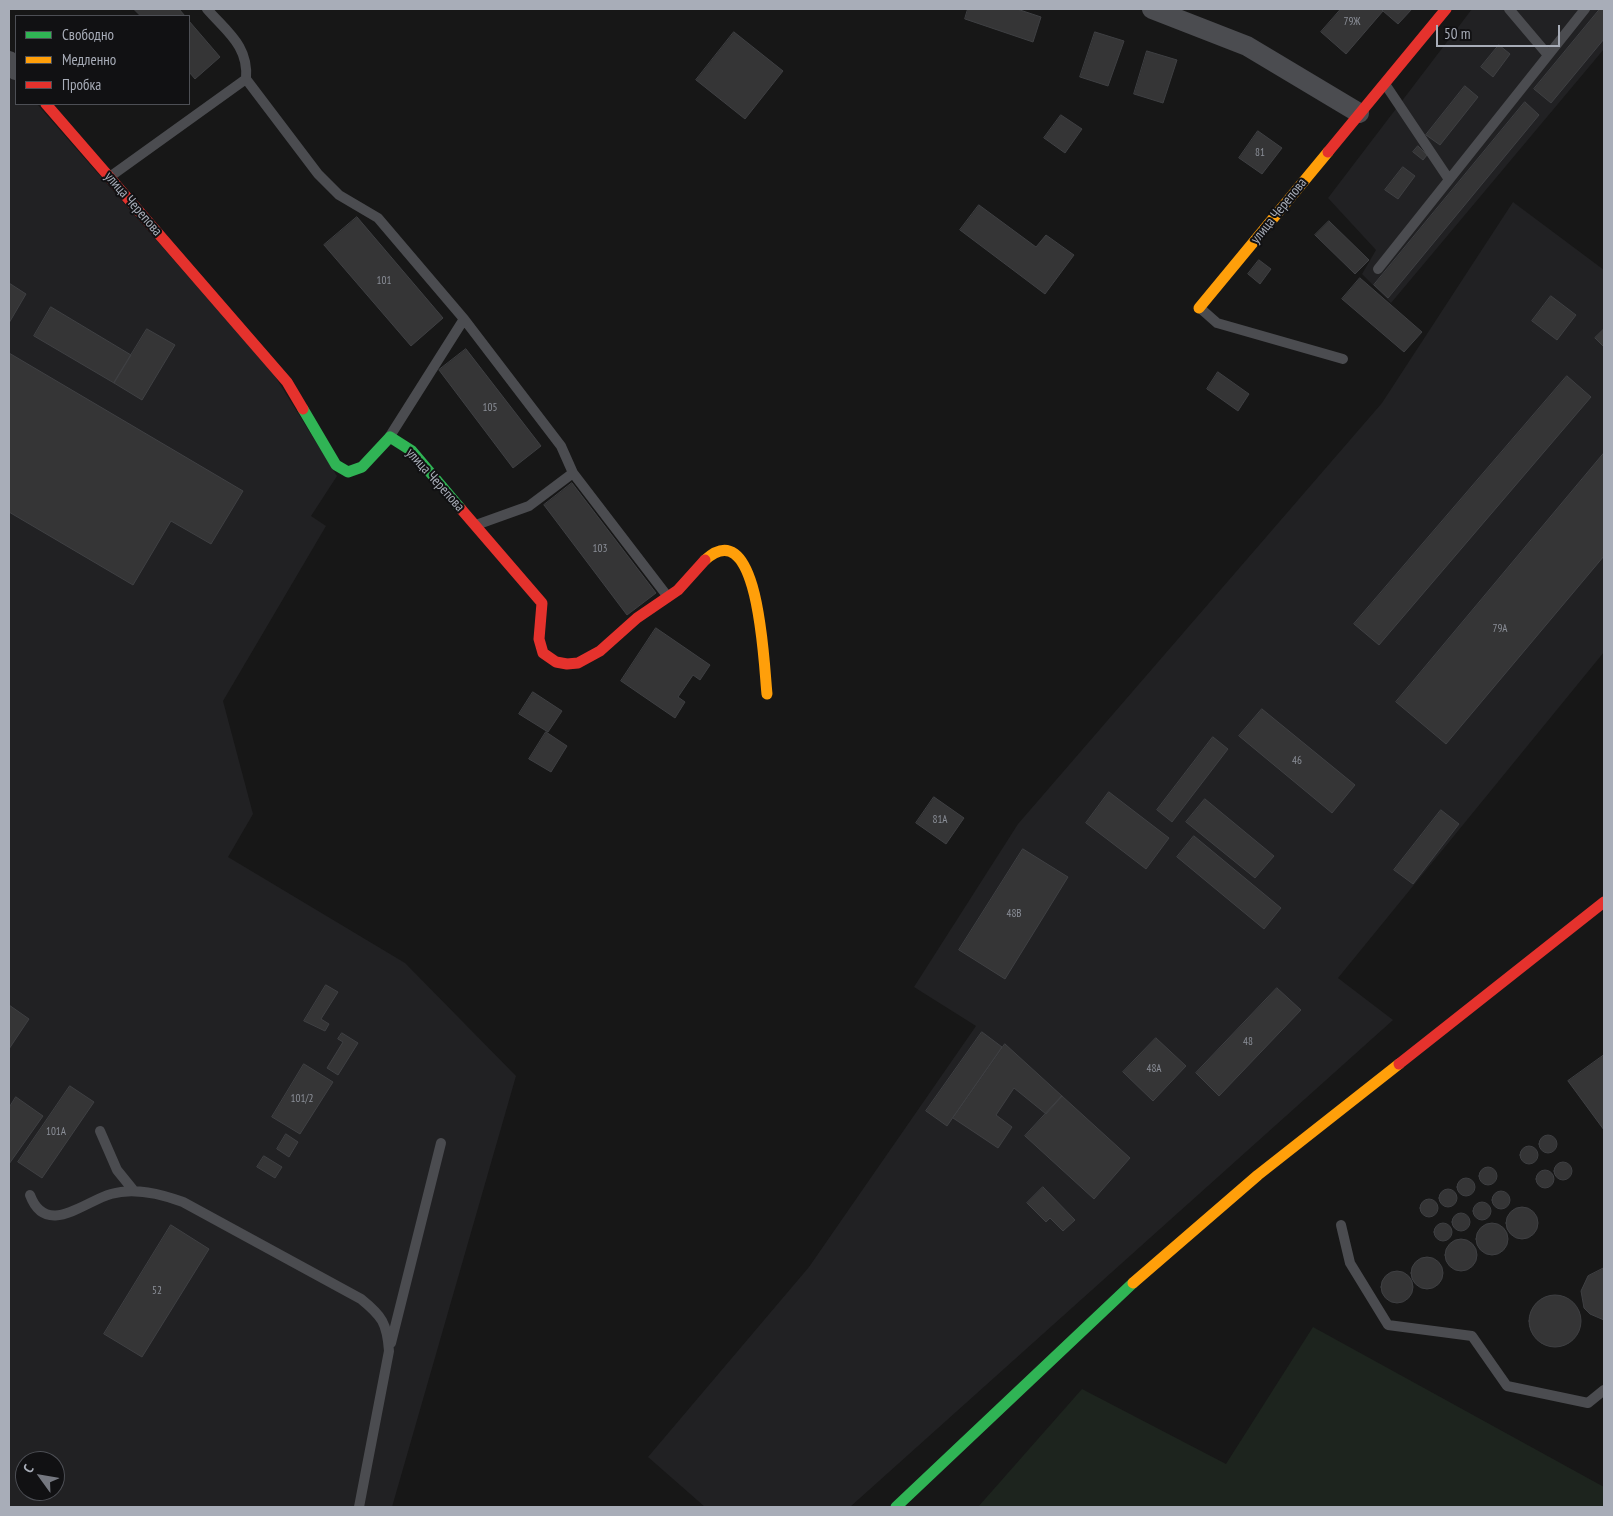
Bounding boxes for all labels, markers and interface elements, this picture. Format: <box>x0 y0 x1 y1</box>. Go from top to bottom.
legend <box>15 15 190 105</box>
house number: 79Ж <box>1343 15 1361 29</box>
scale bar <box>1438 15 1562 47</box>
text: 50 m <box>1444 24 1470 43</box>
text: Свободно <box>62 25 114 44</box>
text: Медленно <box>62 50 116 69</box>
text: Пробка <box>62 75 101 94</box>
house number: 81 <box>1255 146 1265 160</box>
street label: улица Черепова <box>101 169 165 239</box>
street label: улица Черепова <box>1247 175 1311 247</box>
house number: 101 <box>377 274 391 288</box>
house number: 105 <box>483 401 497 415</box>
street label: улица Черепова <box>402 445 468 515</box>
house number: 103 <box>593 542 607 556</box>
house number: 79А <box>1492 622 1508 636</box>
house number: 46 <box>1292 754 1302 768</box>
house number: 81А <box>932 813 948 827</box>
house number: 48В <box>1006 907 1022 921</box>
house number: 48 <box>1243 1035 1253 1049</box>
house number: 48А <box>1146 1062 1162 1076</box>
house number: 101/2 <box>290 1092 314 1106</box>
house number: 101А <box>46 1125 66 1139</box>
house number: 52 <box>152 1284 162 1298</box>
north arrow <box>15 1451 65 1501</box>
text: С <box>19 1461 37 1476</box>

